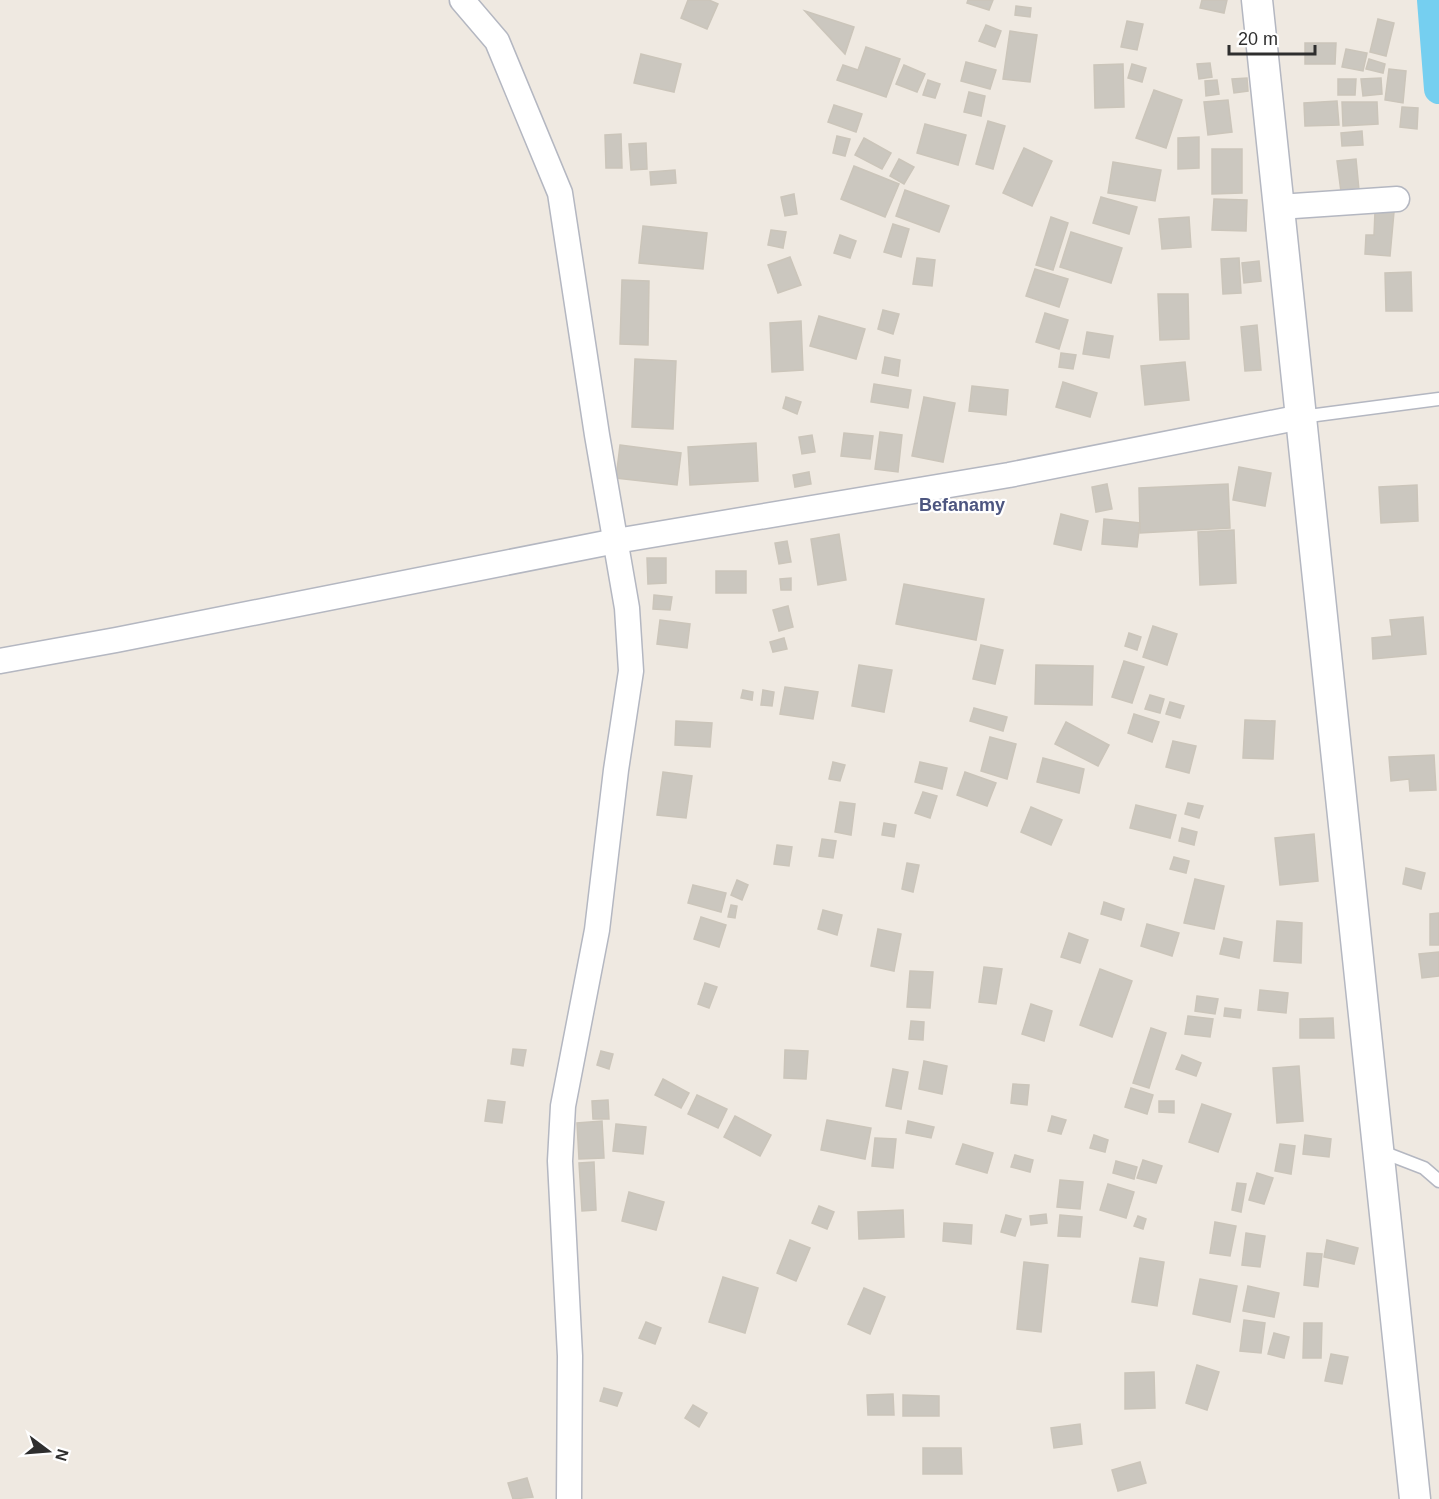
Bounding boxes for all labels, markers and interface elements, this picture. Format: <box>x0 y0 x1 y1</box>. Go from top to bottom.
scale bar <box>1229 18 1314 56</box>
text: 20 m <box>1238 29 1278 49</box>
district label: Befanamy <box>919 495 1005 515</box>
north arrow <box>18 1421 78 1481</box>
text: N <box>52 1447 72 1463</box>

